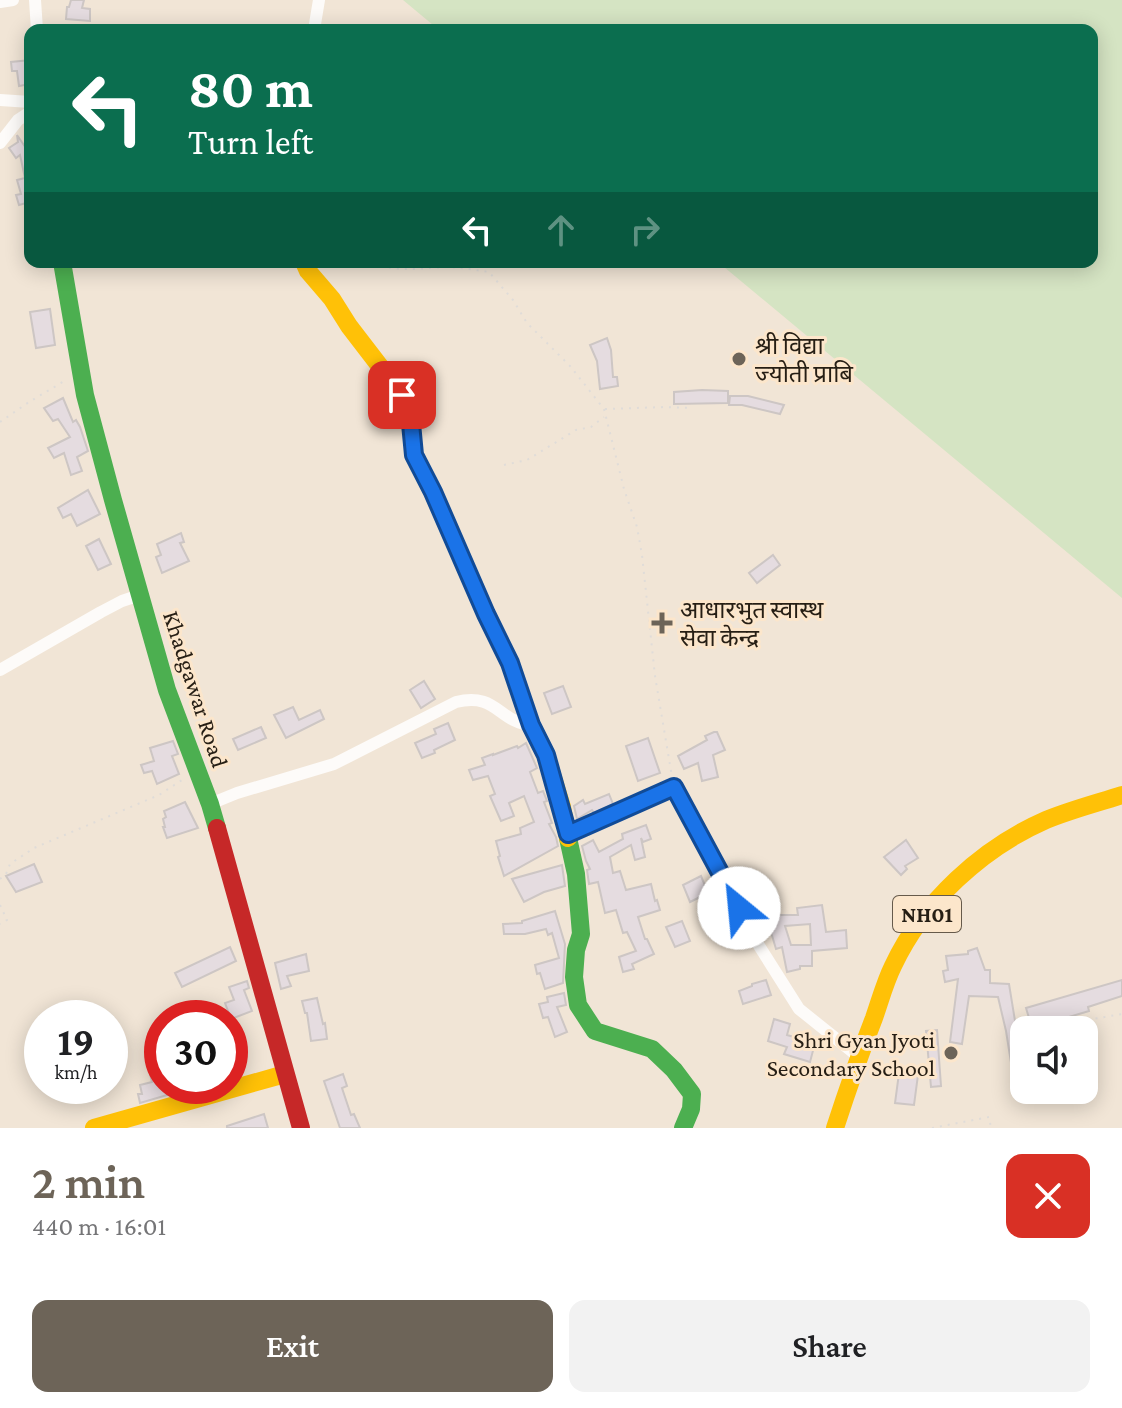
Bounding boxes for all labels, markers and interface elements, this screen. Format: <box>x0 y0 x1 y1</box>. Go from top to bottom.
icon: left <box>56 56 160 160</box>
text: 80 m <box>188 57 313 119</box>
text: Turn left <box>188 122 313 162</box>
icon: left <box>455 208 499 252</box>
icon: ahead <box>539 208 583 252</box>
icon: right <box>623 208 667 252</box>
place label: श्री विद्या ज्योती प्राबि <box>755 332 854 387</box>
marker: श्री विद्या ज्योती प्राबि <box>730 350 748 368</box>
pin <box>368 361 436 429</box>
icon: arrive <box>380 373 424 417</box>
place label: आधारभुत स्वास्थ सेवा केन्द्र <box>680 596 824 651</box>
street label: Khadgawar Road <box>158 607 234 771</box>
marker: आधारभुत स्वास्थ सेवा केन्द्र <box>651 612 673 634</box>
position arrow <box>697 866 781 950</box>
road number: NH01 <box>893 896 961 932</box>
speed limit sign: 30 <box>144 1000 248 1104</box>
map controls <box>1010 1016 1098 1104</box>
button: sound <box>1010 1016 1098 1104</box>
text: 19 <box>58 1019 94 1064</box>
place label: Shri Gyan Jyoti Secondary School <box>767 1026 935 1081</box>
marker: Shri Gyan Jyoti Secondary School <box>942 1044 960 1062</box>
text: km/h <box>54 1061 98 1083</box>
button: close <box>1006 1154 1090 1238</box>
text: 2 min <box>32 1155 145 1208</box>
text: 440 m · 16:01 <box>32 1212 166 1241</box>
button: Exit <box>32 1300 553 1392</box>
button: Share <box>569 1300 1090 1392</box>

